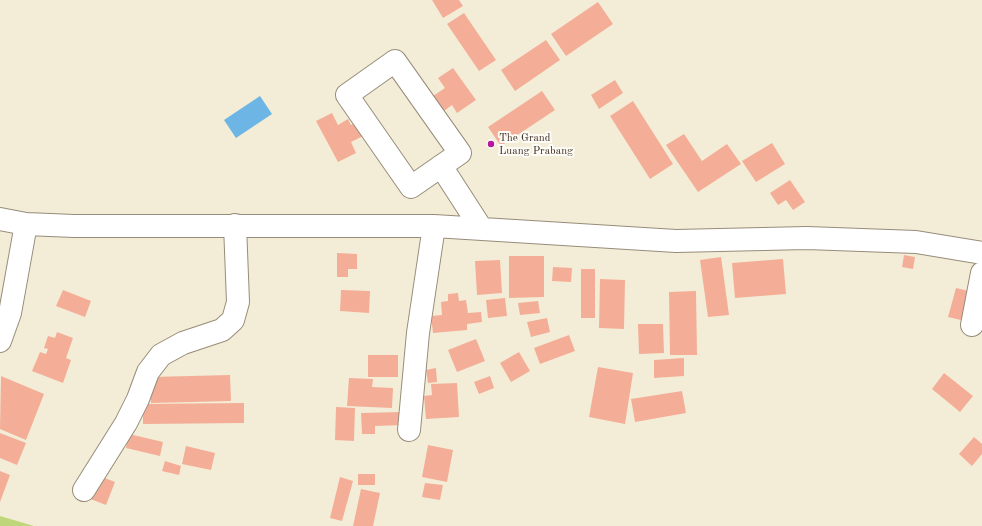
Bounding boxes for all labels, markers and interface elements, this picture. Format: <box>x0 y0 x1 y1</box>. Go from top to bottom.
place label: The Grand Luang Prabang <box>499 131 573 157</box>
marker: The Grand Luang Prabang <box>486 139 496 149</box>

